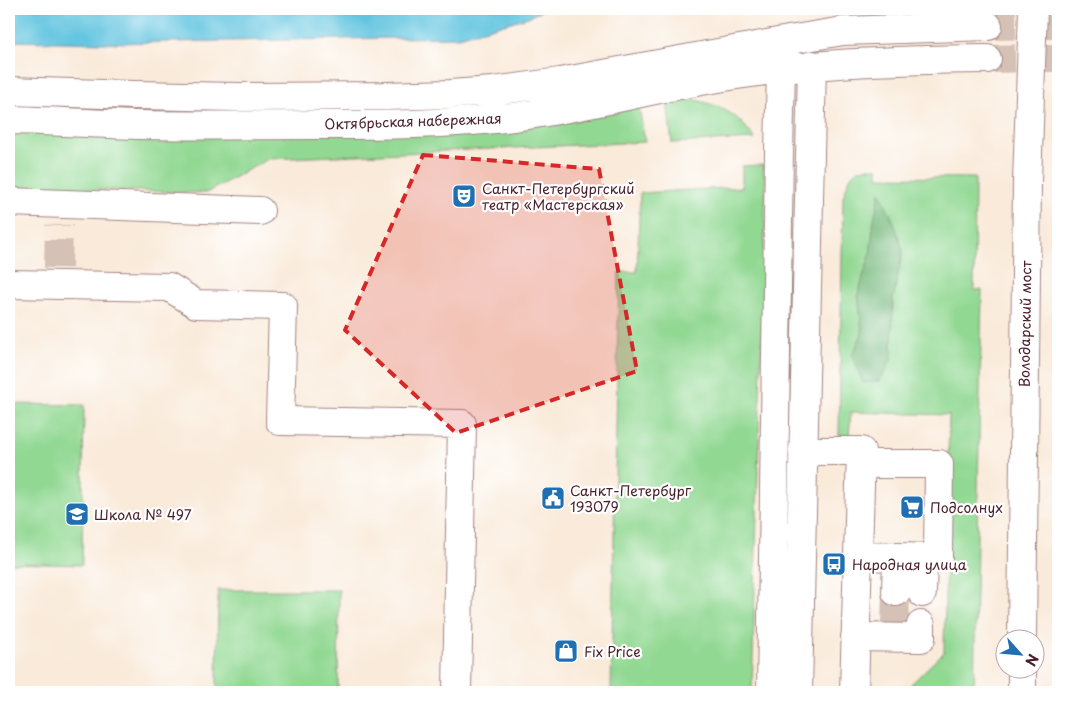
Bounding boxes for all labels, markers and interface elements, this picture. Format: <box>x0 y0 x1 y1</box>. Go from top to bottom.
street label: Октябрьская набережная <box>324 107 502 135</box>
place label: Санкт-Петербургский театр «Мастерская» <box>482 178 634 215</box>
theatre icon: Санкт-Петербургский театр «Мастерская» <box>451 183 477 209</box>
street label: Володарский мост <box>1013 260 1037 388</box>
place label: Санкт-Петербург 193079 <box>570 480 692 517</box>
public building icon: Санкт-Петербург 193079 <box>540 485 566 511</box>
supermarket icon: Подсолнух <box>899 494 925 520</box>
place label: Подсолнух <box>930 497 1003 518</box>
school or university icon: Школа № 497 <box>64 501 90 527</box>
place label: Школа № 497 <box>94 504 192 525</box>
bus stop icon: Народная улица <box>821 551 847 577</box>
place label: Народная улица <box>852 554 967 575</box>
north arrow <box>994 628 1044 678</box>
shop icon: Fix Price <box>553 638 579 664</box>
place label: Fix Price <box>584 641 641 662</box>
text: N <box>1020 650 1044 670</box>

